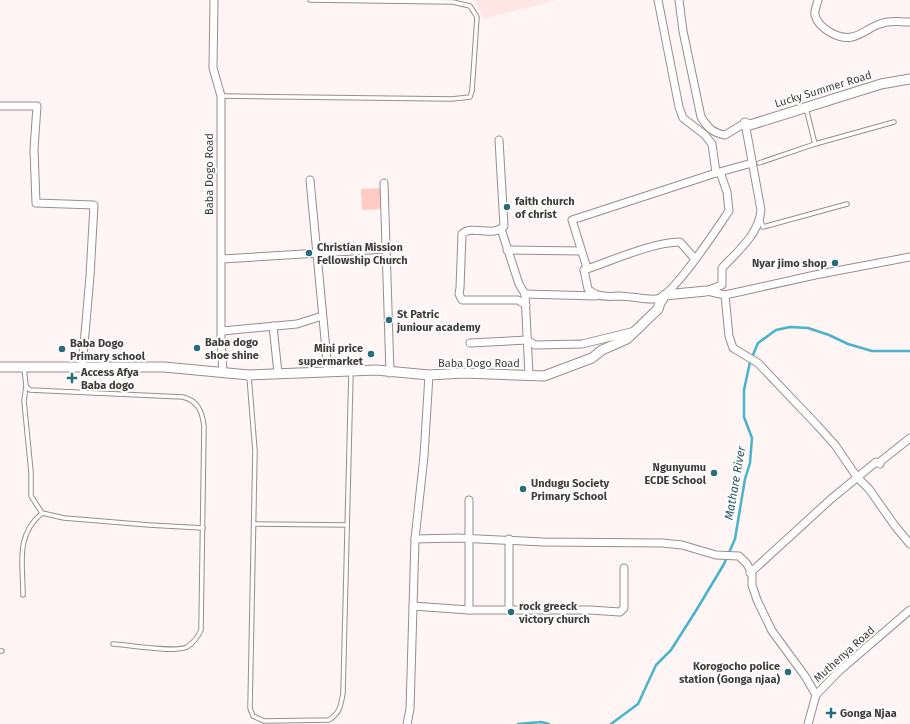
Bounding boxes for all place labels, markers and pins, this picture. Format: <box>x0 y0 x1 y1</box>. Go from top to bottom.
place label: faith church of christ <box>515 195 575 221</box>
marker: faith church of christ <box>502 202 512 212</box>
place label: Christian Mission Fellowship Church <box>317 241 408 267</box>
marker: Christian Mission Fellowship Church <box>304 248 314 258</box>
place label: Nyar jimo shop <box>752 257 827 270</box>
marker: Nyar jimo shop <box>830 258 840 268</box>
place label: St Patric juniour academy <box>396 308 481 334</box>
marker: St Patric juniour academy <box>384 315 394 325</box>
place label: Baba dogo shoe shine <box>205 336 259 362</box>
place label: Baba Dogo Primary school <box>70 337 146 363</box>
place label: Mini price supermarket <box>298 342 364 368</box>
marker: Baba dogo shoe shine <box>192 343 202 353</box>
marker: Baba Dogo Primary school <box>57 344 67 354</box>
marker: Mini price supermarket <box>366 349 376 359</box>
place label: Access Afya Baba dogo <box>80 366 139 392</box>
marker: Access Afya Baba dogo <box>66 372 78 384</box>
place label: Ngunyumu ECDE School <box>644 461 707 487</box>
marker: Ngunyumu ECDE School <box>709 468 719 478</box>
place label: Undugu Society Primary School <box>531 477 610 503</box>
marker: Undugu Society Primary School <box>518 484 528 494</box>
place label: rock greeck victory church <box>518 600 590 626</box>
marker: rock greeck victory church <box>506 607 516 617</box>
place label: Korogocho police station (Gonga njaa) <box>679 660 780 686</box>
marker: Korogocho police station (Gonga njaa) <box>783 667 793 677</box>
marker: Gonga Njaa <box>825 707 837 719</box>
place label: Gonga Njaa <box>840 707 897 720</box>

